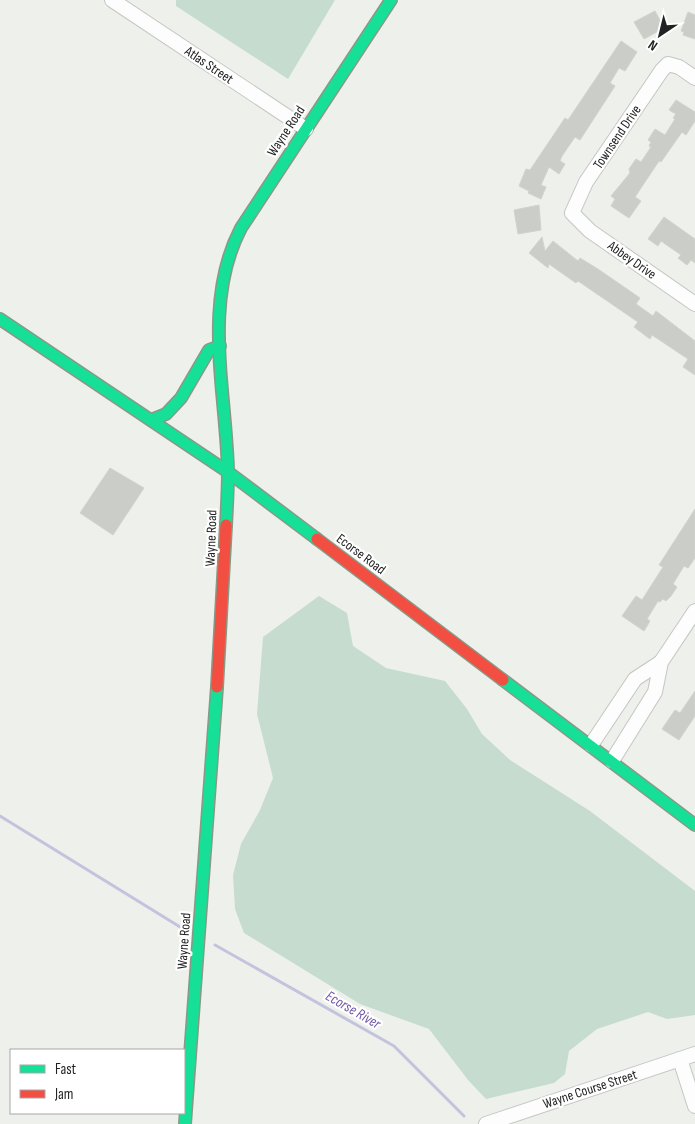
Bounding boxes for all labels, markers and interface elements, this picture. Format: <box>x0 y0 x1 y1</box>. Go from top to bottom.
north arrow <box>635 10 685 60</box>
text: N <box>645 36 661 54</box>
street label: Atlas Street <box>181 42 237 87</box>
street label: Townsend Drive <box>589 102 645 172</box>
street label: Wayne Road <box>263 103 309 159</box>
street label: Abbey Drive <box>604 237 660 283</box>
street label: Wayne Road <box>202 509 220 567</box>
street label: Ecorse Road <box>333 530 389 578</box>
street label: Wayne Road <box>174 912 194 970</box>
water label: Ecorse River <box>322 987 385 1034</box>
legend <box>10 1049 185 1114</box>
text: Fast <box>55 1060 77 1079</box>
street label: Wayne Course Street <box>541 1066 639 1112</box>
text: Jam <box>54 1085 73 1104</box>

